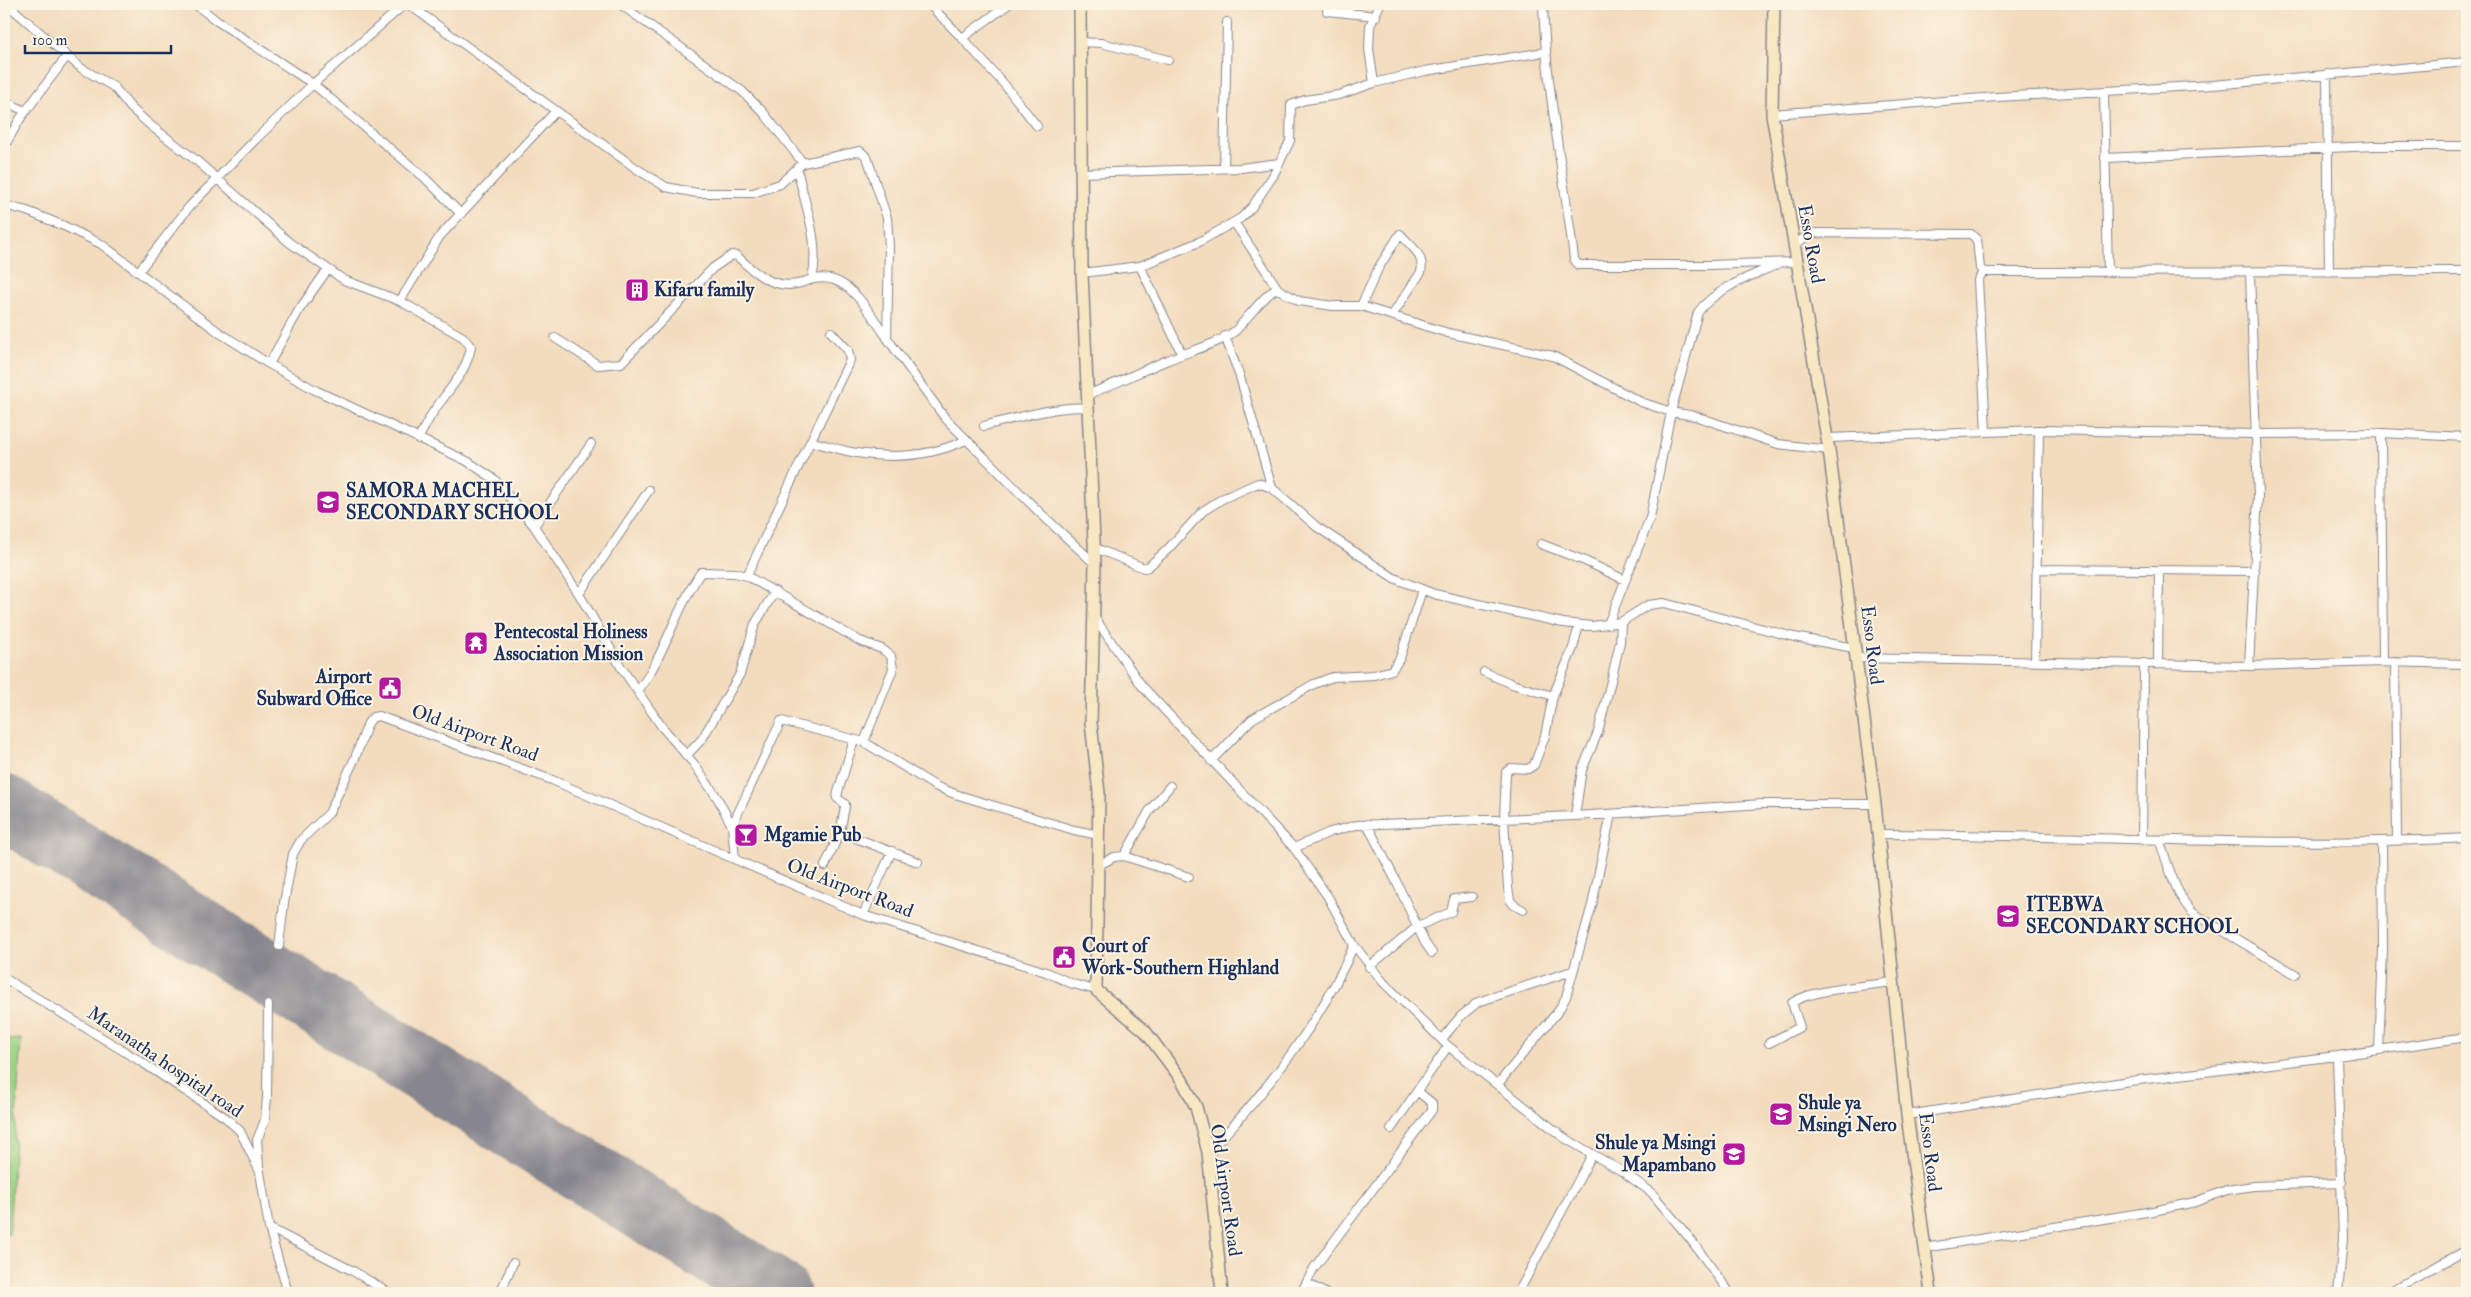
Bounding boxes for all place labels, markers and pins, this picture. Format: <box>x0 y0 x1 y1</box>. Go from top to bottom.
building icon: Kifaru family <box>624 277 650 303</box>
place label: Kifaru family <box>654 278 755 303</box>
place label: SAMORA MACHEL SECONDARY SCHOOL <box>346 479 558 525</box>
school or university icon: SAMORA MACHEL SECONDARY SCHOOL <box>315 489 341 515</box>
place label: Pentecostal Holiness Association Mission <box>493 620 648 666</box>
temple icon: Pentecostal Holiness Association Mission <box>463 630 489 656</box>
place label: Airport Subward Office <box>256 665 373 711</box>
public building icon: Airport Subward Office <box>377 675 403 701</box>
bar icon: Mgamie Pub <box>733 822 759 848</box>
place label: Mgamie Pub <box>763 823 862 848</box>
place label: ITEBWA SECONDARY SCHOOL <box>2026 893 2238 939</box>
school or university icon: ITEBWA SECONDARY SCHOOL <box>1995 903 2021 929</box>
place label: Court of Work-Southern Highland <box>1081 934 1280 981</box>
public building icon: Court of Work-Southern Highland <box>1051 944 1077 970</box>
place label: Shule ya Msingi Nero <box>1797 1091 1897 1138</box>
school or university icon: Shule ya Msingi Nero <box>1768 1101 1794 1127</box>
place label: Shule ya Msingi Mapambano <box>1595 1131 1716 1178</box>
school or university icon: Shule ya Msingi Mapambano <box>1721 1141 1747 1167</box>

